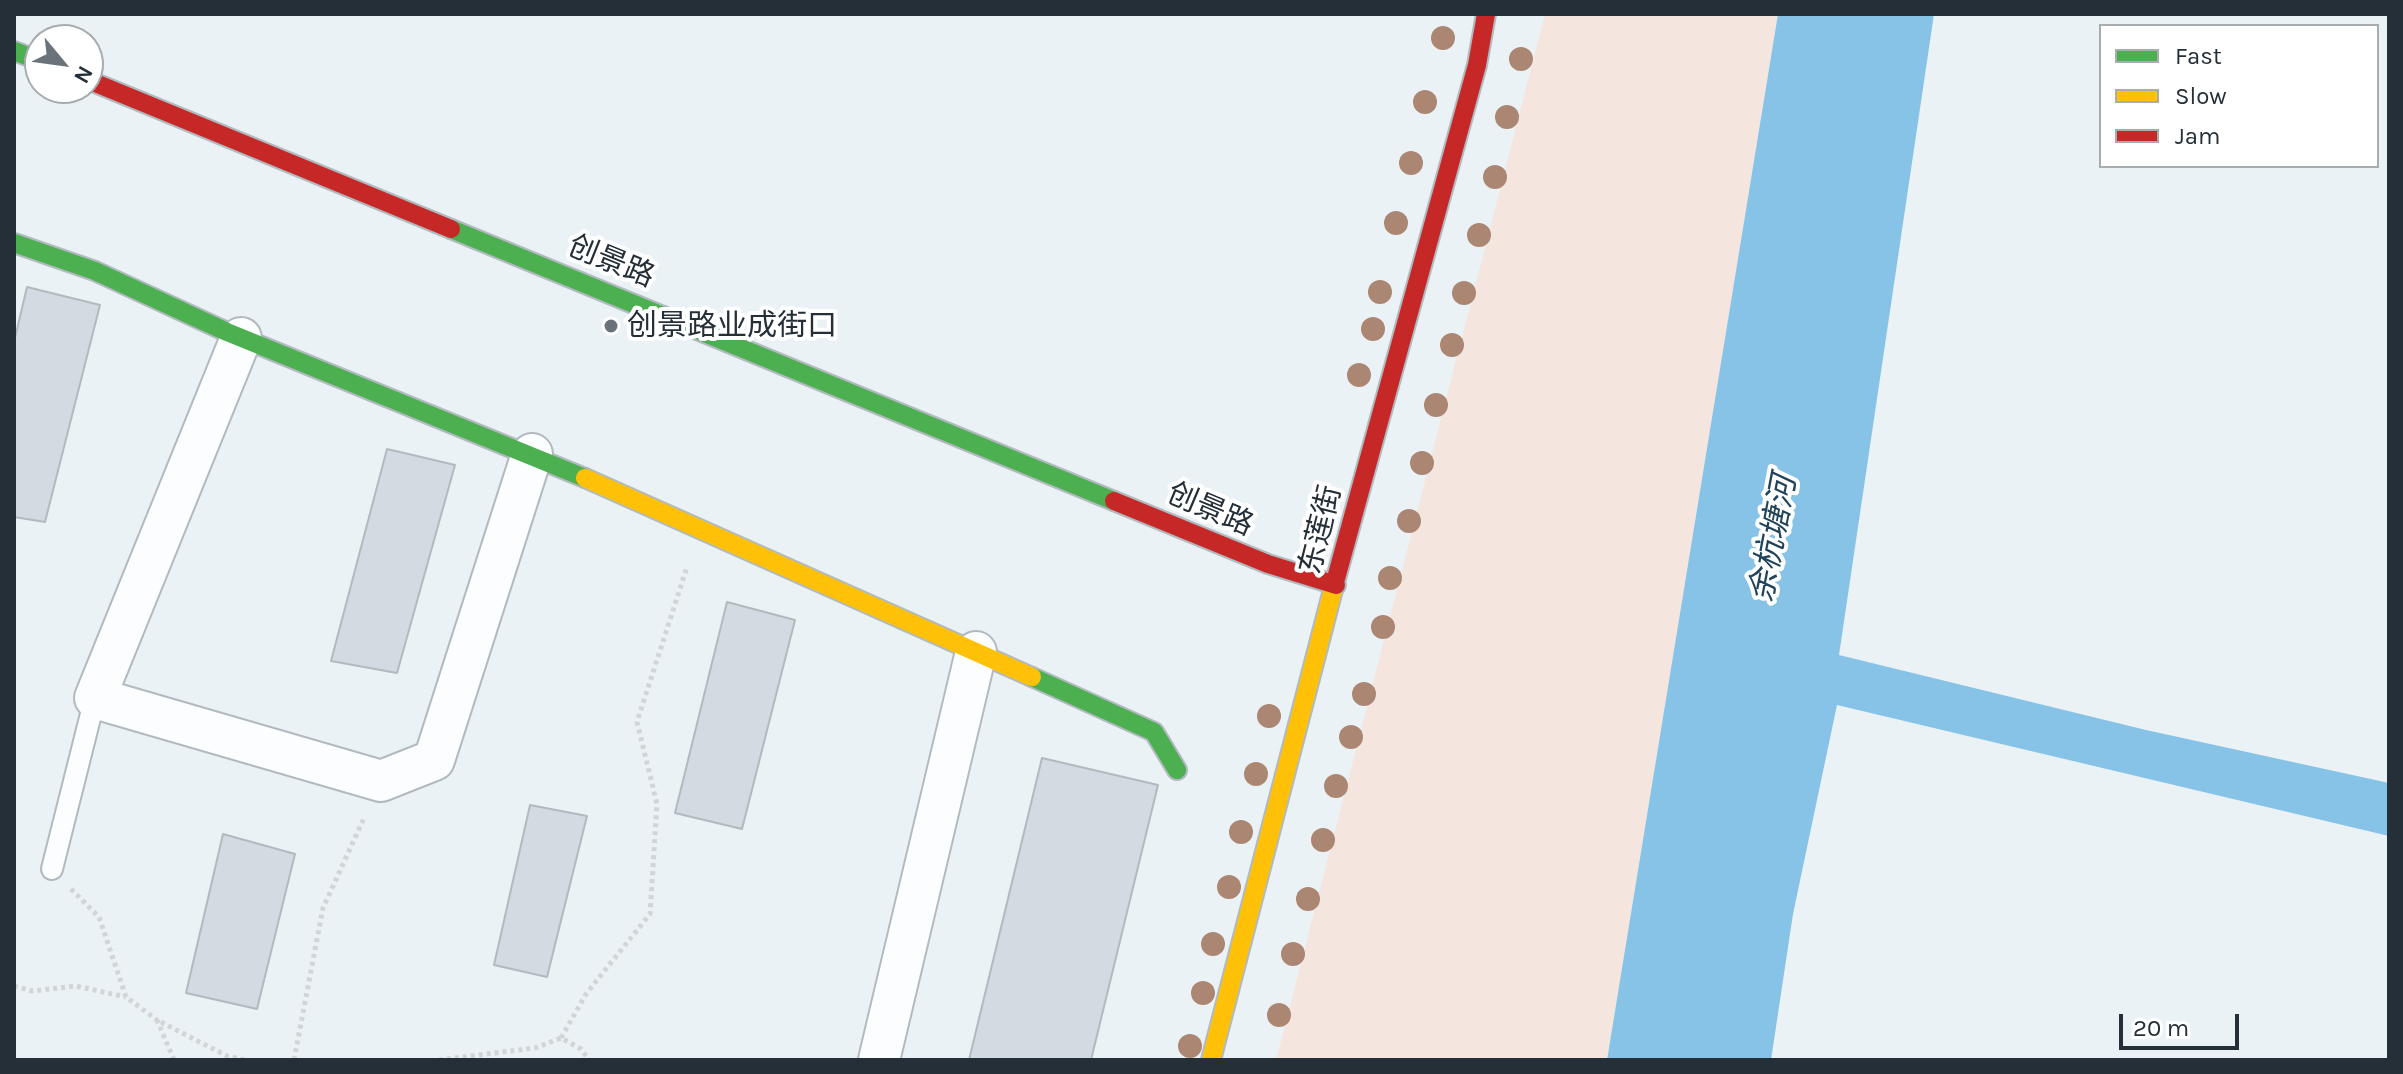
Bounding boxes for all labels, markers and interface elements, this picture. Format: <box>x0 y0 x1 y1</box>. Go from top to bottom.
north arrow <box>24 24 104 104</box>
legend <box>2099 24 2379 168</box>
text: Fast <box>2175 42 2222 70</box>
text: N <box>68 61 98 88</box>
text: Slow <box>2175 82 2227 110</box>
text: Jam <box>2175 122 2220 150</box>
street label: 创景路 <box>563 228 659 296</box>
place label: 创景路业成街口 <box>627 308 837 344</box>
marker: 创景路业成街口 <box>602 317 620 335</box>
water label: 余杭塘河 <box>1743 473 1805 605</box>
street label: 创景路 <box>1162 476 1258 544</box>
street label: 东莲街 <box>1293 482 1349 578</box>
scale bar <box>2123 998 2243 1048</box>
text: 20 m <box>2133 1014 2189 1042</box>

